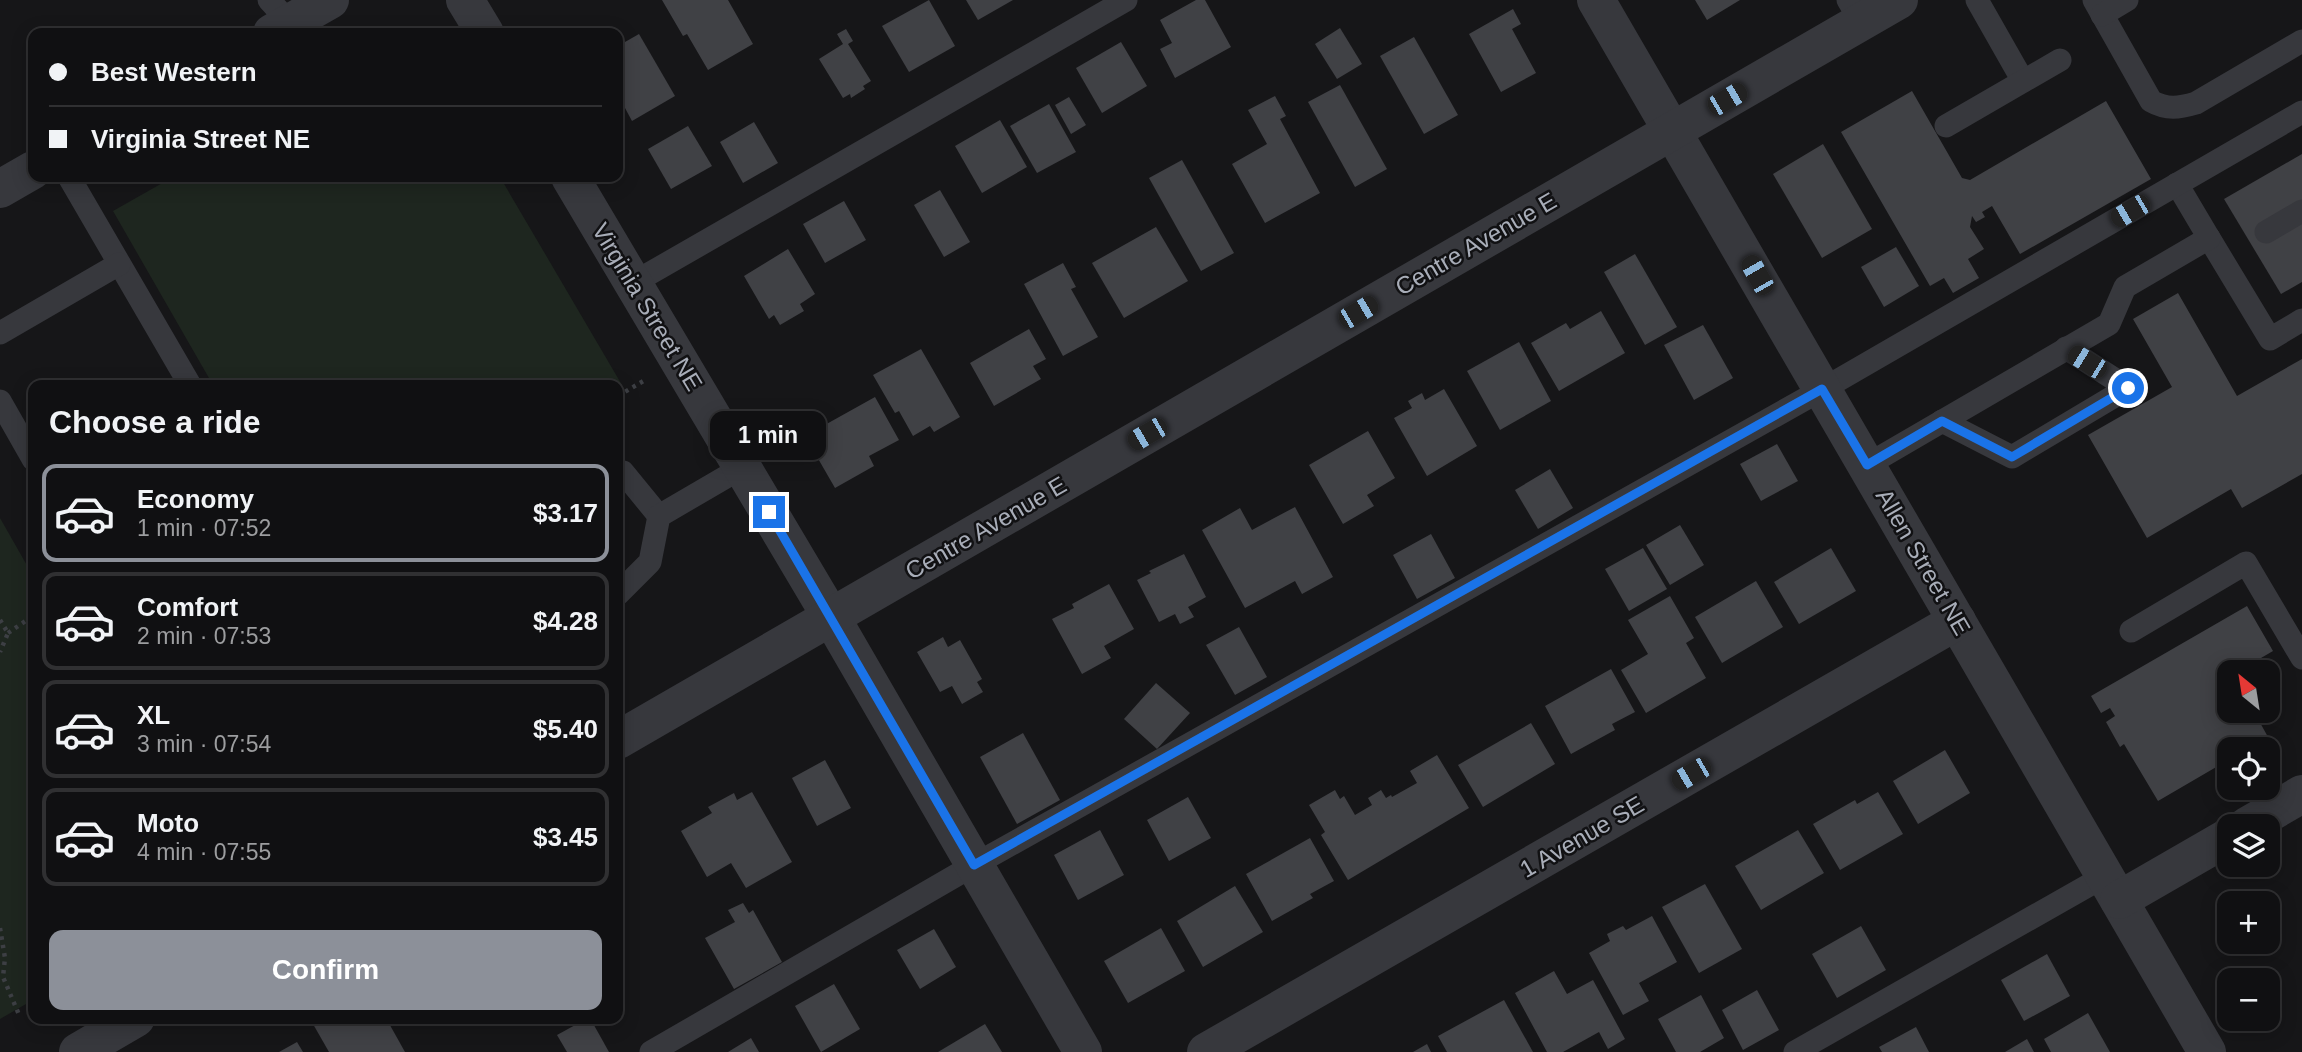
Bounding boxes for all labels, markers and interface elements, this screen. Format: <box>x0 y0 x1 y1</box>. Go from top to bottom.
text: Best Western <box>91 57 257 87</box>
car <box>1704 79 1751 119</box>
text: Virginia Street NE <box>91 124 310 154</box>
street label: Centre Avenue E <box>1391 187 1561 301</box>
car <box>2107 191 2154 231</box>
street label: Virginia Street NE <box>587 218 708 395</box>
car <box>1738 252 1777 298</box>
car <box>1335 292 1382 332</box>
car <box>2064 342 2111 382</box>
route start <box>2112 372 2144 404</box>
text: Choose a ride <box>49 404 261 440</box>
callout: 1 min <box>711 410 827 460</box>
car <box>1124 414 1171 454</box>
text: 1 min <box>738 422 798 448</box>
street label: Centre Avenue E <box>901 471 1071 585</box>
icon: car <box>53 482 116 545</box>
text: Economy <box>137 484 254 514</box>
street label: Allen Street NE <box>1871 484 1976 640</box>
route end <box>753 496 785 528</box>
text: $3.17 <box>533 498 598 528</box>
text: 1 min · 07:52 <box>137 515 271 541</box>
icon: car <box>53 590 116 653</box>
text: Comfort <box>137 592 238 622</box>
text: $4.28 <box>533 606 598 636</box>
text: 2 min · 07:53 <box>137 623 271 649</box>
north arrow <box>2217 660 2280 723</box>
map controls <box>2217 660 2280 1031</box>
icon: car <box>53 698 116 761</box>
text: XL <box>137 700 170 730</box>
text: $5.40 <box>533 714 598 744</box>
text: 3 min · 07:54 <box>137 731 271 757</box>
button: locate <box>2217 737 2280 800</box>
car <box>1668 754 1715 794</box>
street label: 1 Avenue SE <box>1515 790 1648 883</box>
icon: car <box>53 806 116 869</box>
text: Moto <box>137 808 199 838</box>
button: layers <box>2217 814 2280 877</box>
text: $3.45 <box>533 822 598 852</box>
text: 4 min · 07:55 <box>137 839 271 865</box>
button: + <box>2217 891 2280 954</box>
button: Confirm <box>49 930 602 1010</box>
button: − <box>2217 968 2280 1031</box>

